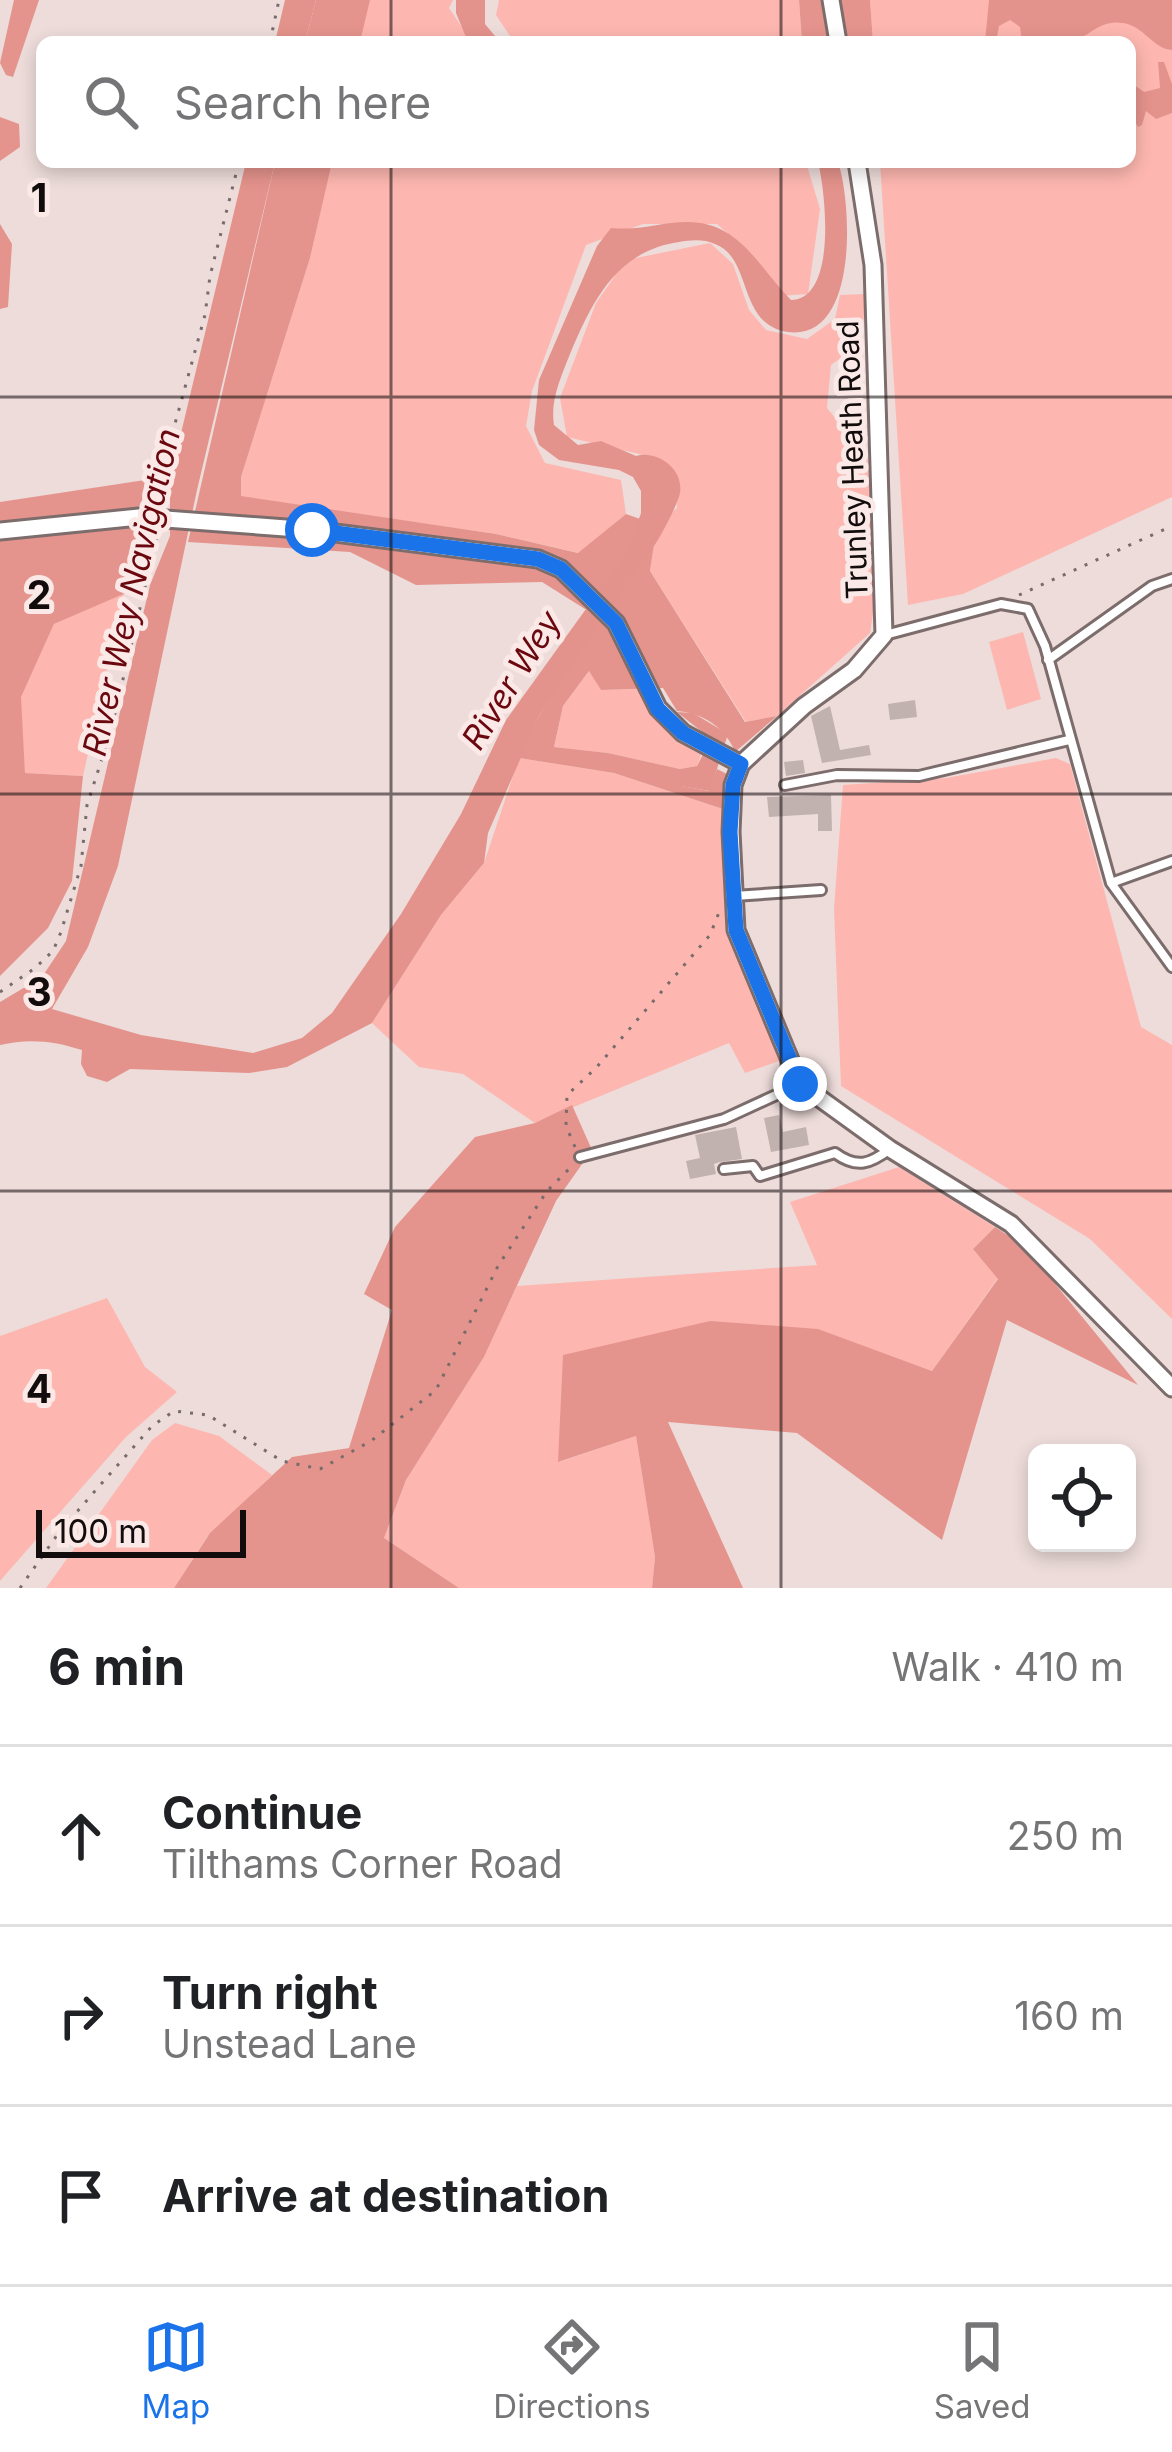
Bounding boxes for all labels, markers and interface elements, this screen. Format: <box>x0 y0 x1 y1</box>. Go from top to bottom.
search box <box>36 36 1136 168</box>
icon: search <box>78 69 144 135</box>
text: Search here <box>174 75 431 130</box>
text: 1 <box>31 174 47 221</box>
street label: Trunley Heath Road <box>829 320 875 600</box>
water label: River Wey Navigation <box>74 424 188 760</box>
route start <box>285 503 339 557</box>
text: 2 <box>27 571 51 618</box>
water label: River Wey <box>453 602 570 757</box>
text: 3 <box>26 968 52 1015</box>
route end <box>773 1057 827 1111</box>
text: 4 <box>26 1365 52 1412</box>
map controls <box>1028 1444 1136 1552</box>
button: locate <box>1028 1444 1136 1552</box>
scale bar <box>36 1504 246 1557</box>
text: 100 m <box>54 1511 147 1551</box>
text: 6 min <box>48 1636 185 1697</box>
text: Walk · 410 m <box>892 1643 1124 1690</box>
text: Continue <box>162 1785 362 1840</box>
icon: ahead <box>48 1803 114 1869</box>
text: 250 m <box>1007 1812 1124 1859</box>
text: Tilthams Corner Road <box>162 1840 563 1887</box>
text: Turn right <box>162 1965 378 2020</box>
icon: right <box>48 1983 114 2049</box>
text: 160 m <box>1014 1992 1124 2039</box>
text: Unstead Lane <box>162 2020 417 2067</box>
icon: arrive <box>48 2163 114 2229</box>
text: Arrive at destination <box>162 2168 609 2223</box>
tab: Map <box>142 2314 210 2426</box>
tab: Directions <box>493 2314 651 2426</box>
tab: Saved <box>934 2314 1030 2426</box>

